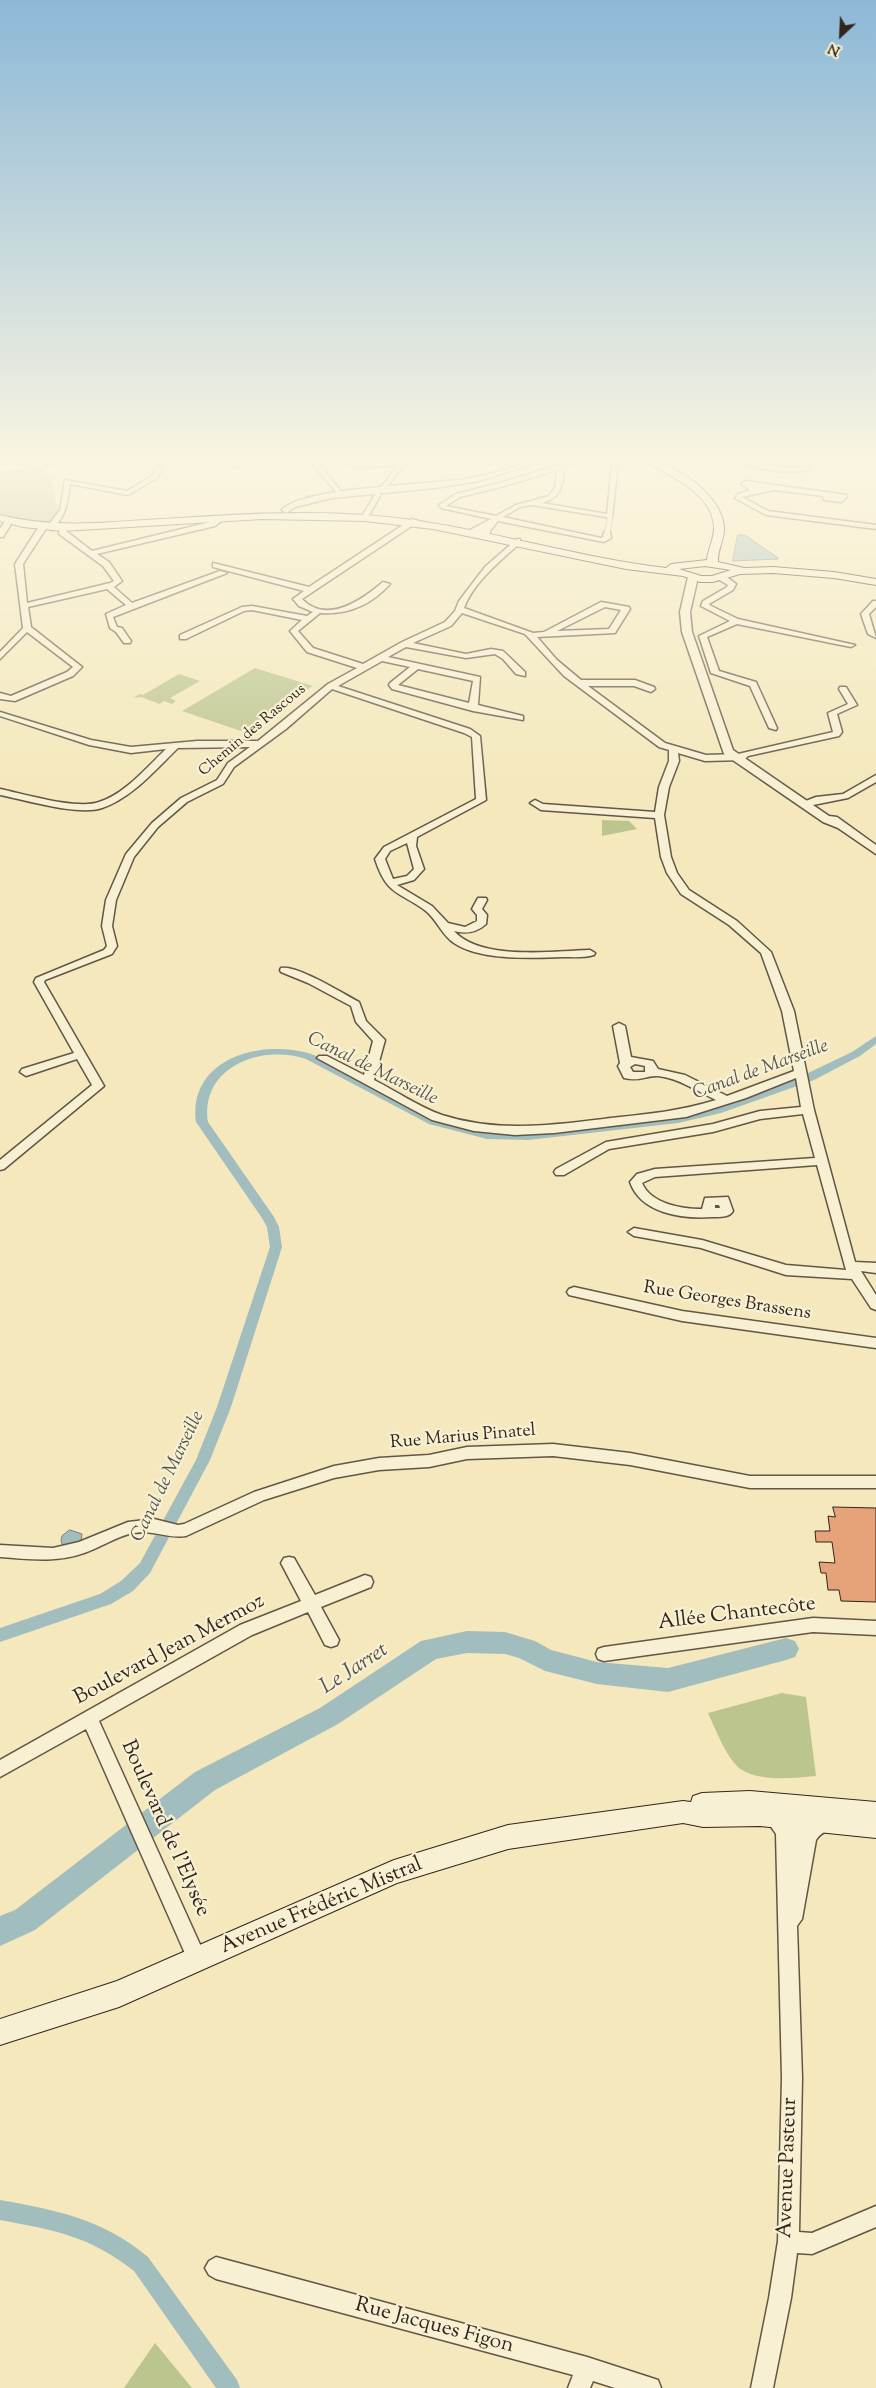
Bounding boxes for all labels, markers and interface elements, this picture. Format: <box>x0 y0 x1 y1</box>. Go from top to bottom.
north arrow <box>816 10 866 60</box>
text: N <box>825 37 844 60</box>
street label: Chemin des Rascous <box>196 681 310 781</box>
water label: Canal de Marseille <box>303 1028 441 1112</box>
water label: Canal de Marseille <box>690 1036 832 1106</box>
street label: Rue Georges Brassens <box>642 1278 812 1326</box>
water label: Canal de Marseille <box>127 1408 211 1546</box>
street label: Rue Marius Pinatel <box>389 1421 537 1455</box>
street label: Boulevard Jean Mermoz <box>70 1590 270 1712</box>
street label: Allée Chantecôte <box>657 1593 817 1637</box>
water label: Le Jarret <box>316 1638 394 1702</box>
street label: Boulevard de l'Elysée <box>114 1737 214 1921</box>
street label: Avenue Frédéric Mistral <box>217 1853 427 1961</box>
street label: Avenue Pasteur <box>774 2097 804 2239</box>
street label: Rue Jacques Figon <box>352 2294 516 2360</box>

